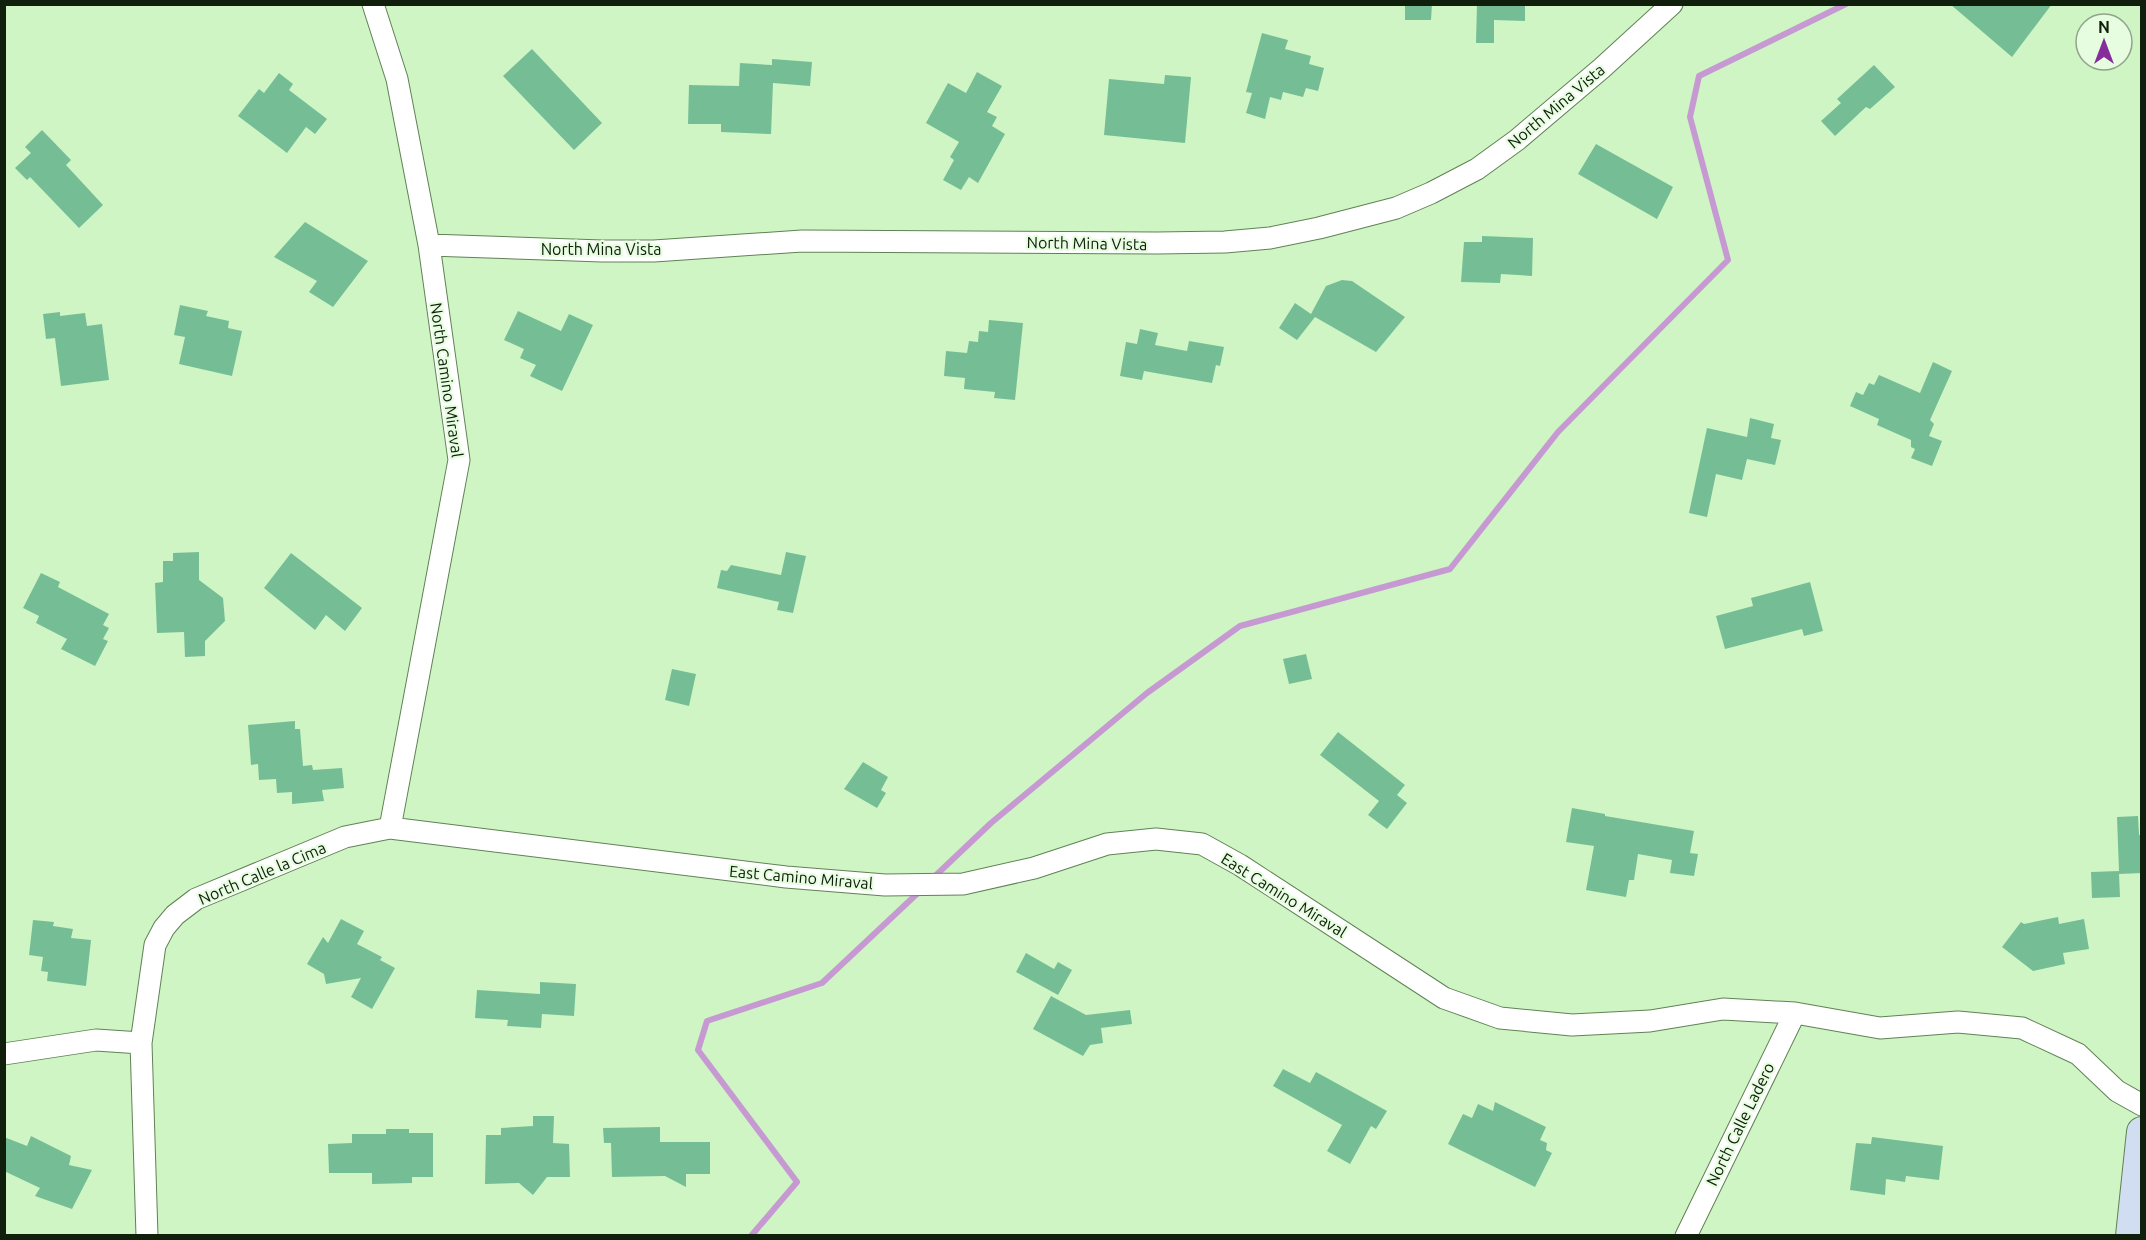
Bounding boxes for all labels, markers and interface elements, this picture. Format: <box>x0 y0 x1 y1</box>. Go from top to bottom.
north arrow <box>2074 12 2134 72</box>
text: N <box>2098 18 2110 36</box>
street label: North Mina Vista <box>1504 60 1608 152</box>
street label: North Mina Vista <box>1026 233 1148 253</box>
street label: North Mina Vista <box>541 240 661 258</box>
street label: North Camino Miraval <box>427 301 467 459</box>
street label: North Calle la Cima <box>196 838 328 908</box>
street label: East Camino Miraval <box>1218 849 1350 941</box>
street label: East Camino Miraval <box>728 862 874 892</box>
street label: North Calle Ladero <box>1702 1059 1778 1189</box>

